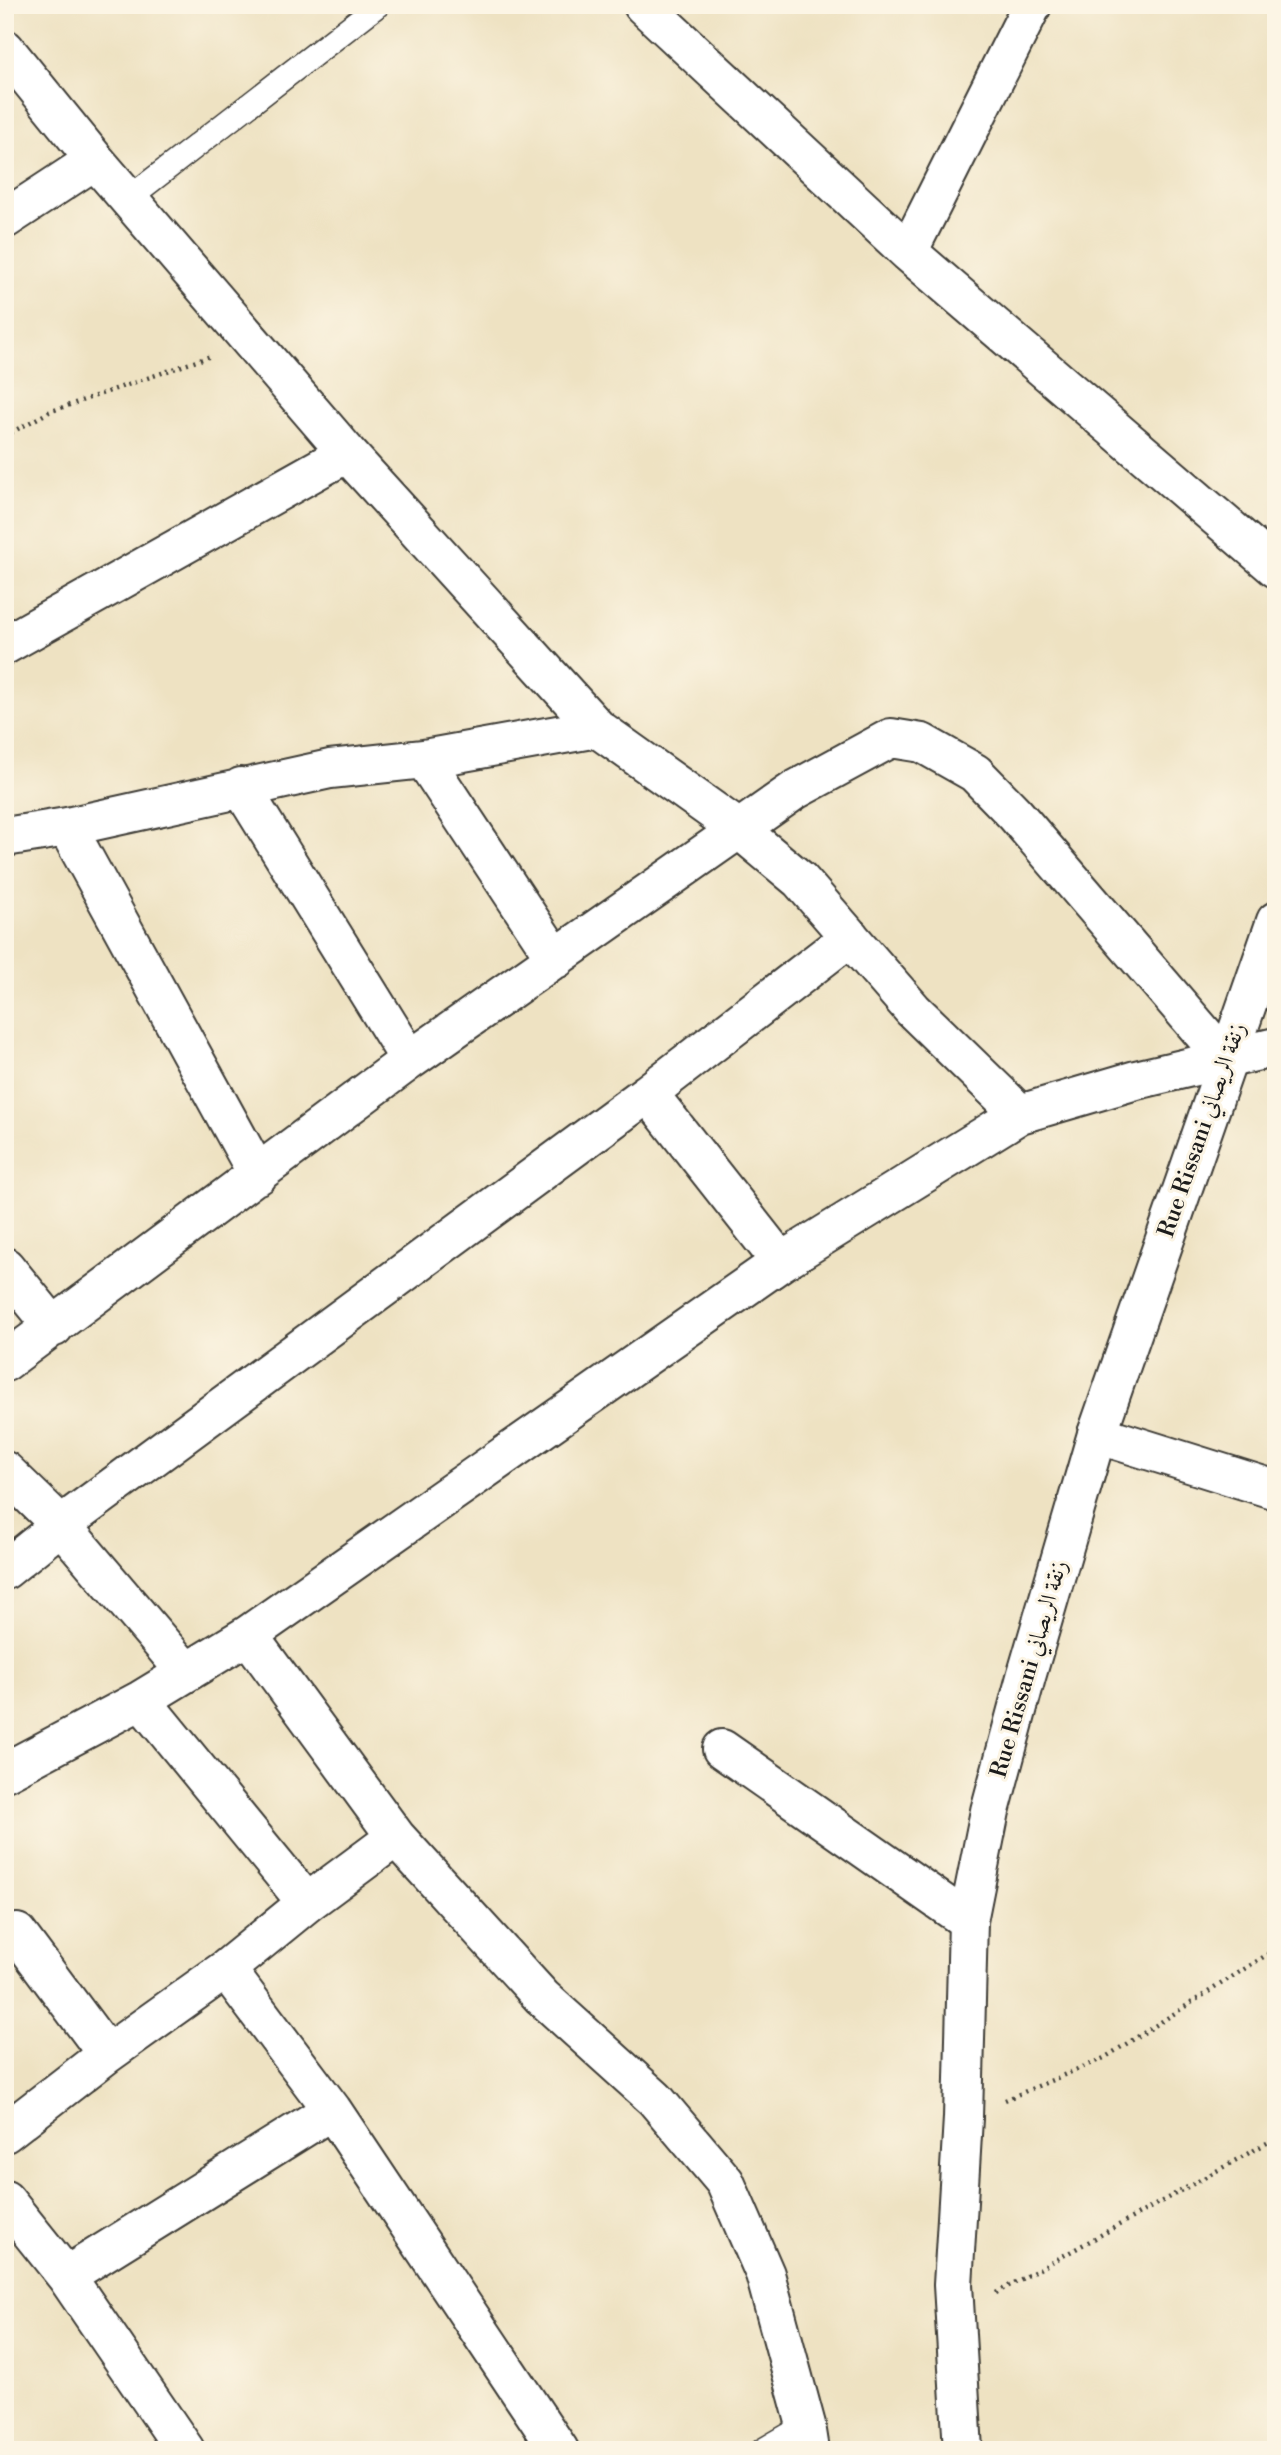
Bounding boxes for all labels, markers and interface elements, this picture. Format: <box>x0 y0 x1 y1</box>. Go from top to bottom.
street label: Rue Rissani زنقة الريصاني <box>1152 1019 1256 1242</box>
street label: Rue Rissani زنقة الريصاني <box>985 1557 1077 1782</box>

